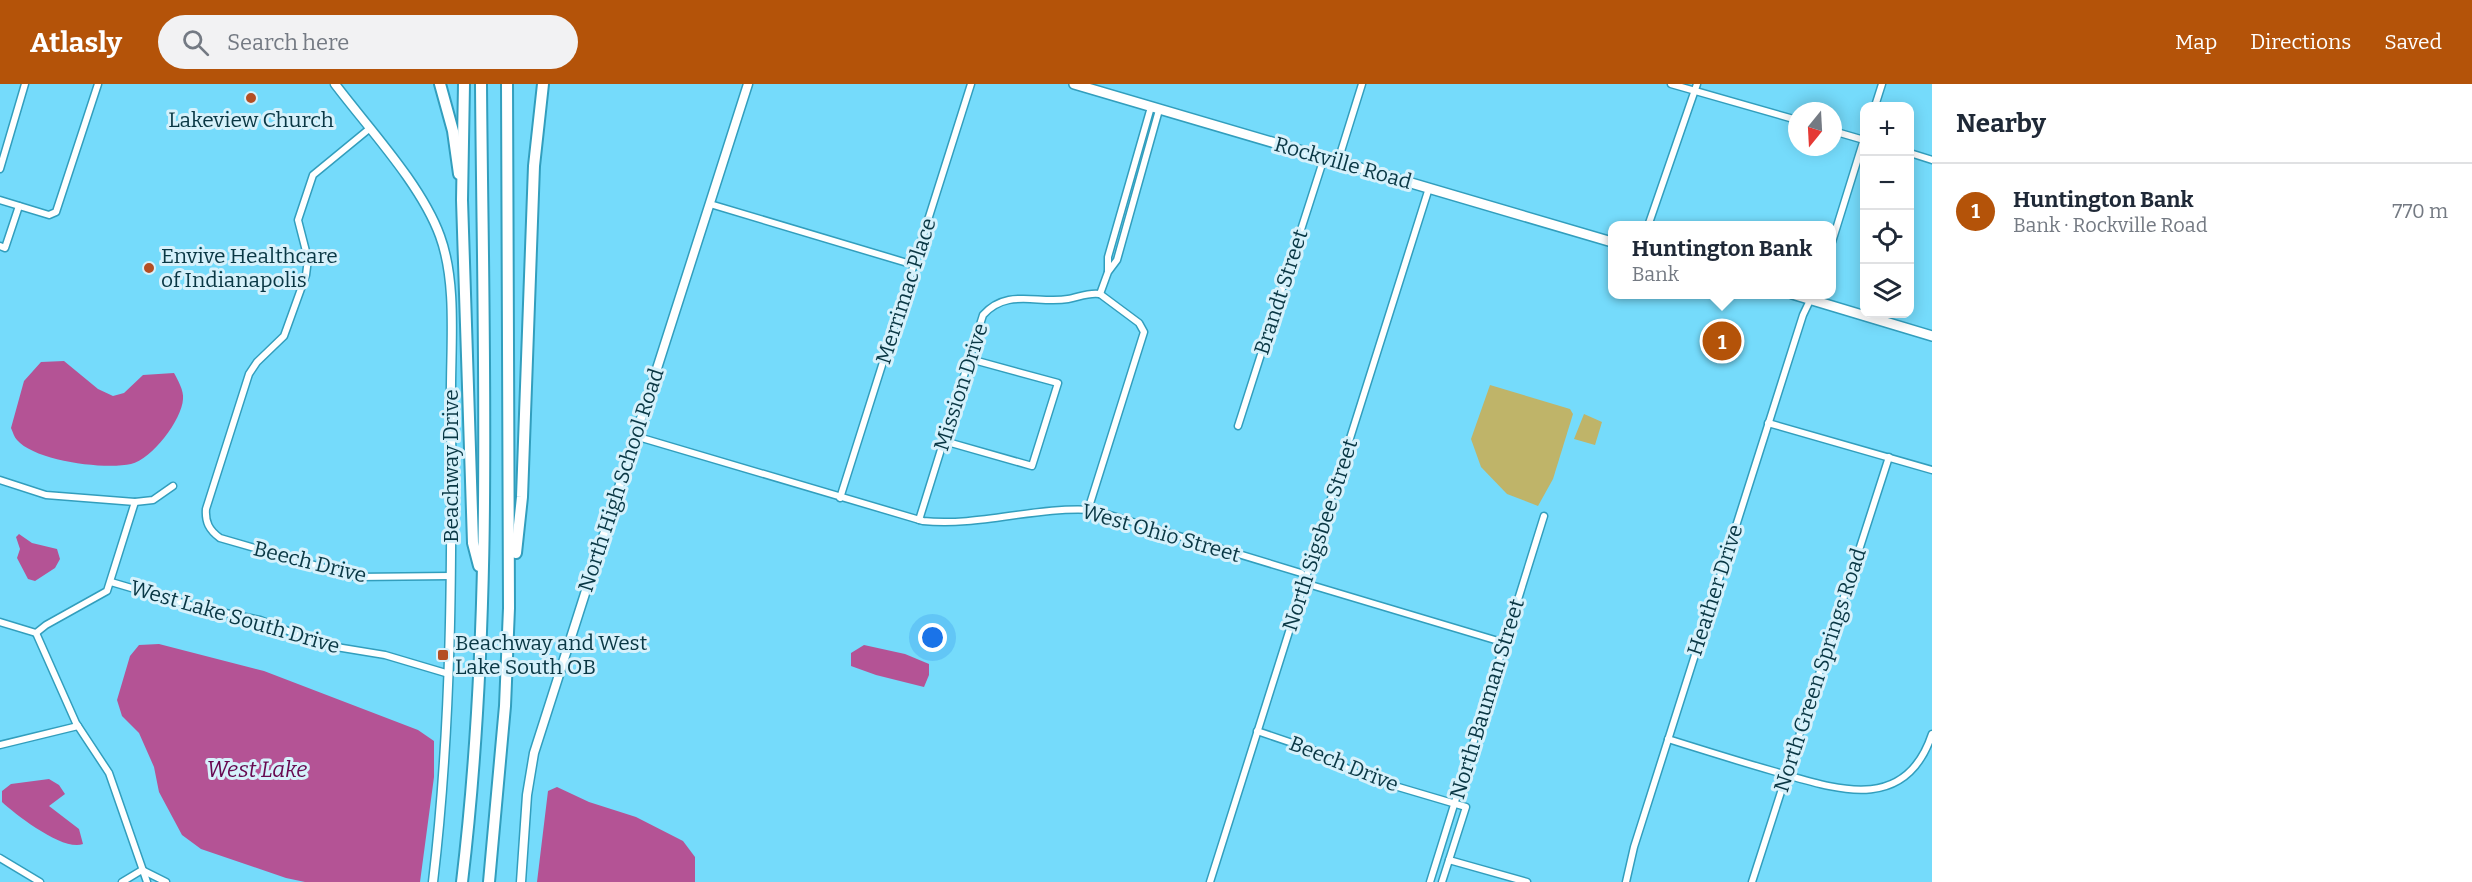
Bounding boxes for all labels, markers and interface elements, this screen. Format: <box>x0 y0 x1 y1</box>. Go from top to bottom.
search box <box>158 15 578 69</box>
text: Atlasly <box>30 26 122 59</box>
icon: search <box>179 26 212 59</box>
text: Search here <box>227 29 349 56</box>
text: Map <box>2175 29 2217 55</box>
text: Directions <box>2250 29 2351 55</box>
text: Saved <box>2384 29 2442 55</box>
marker: Lakeview Church <box>244 91 258 105</box>
north arrow <box>1788 102 1842 156</box>
map controls <box>1860 102 1914 318</box>
button: + <box>1860 102 1914 156</box>
place label: Lakeview Church <box>168 107 334 133</box>
text: Nearby <box>1956 108 2046 139</box>
street label: Rockville Road <box>1271 131 1415 195</box>
button: − <box>1860 156 1914 210</box>
text: Huntington Bank <box>2013 186 2194 213</box>
text: 1 <box>1971 199 1980 223</box>
text: 770 m <box>2392 199 2448 223</box>
button: locate <box>1860 210 1914 264</box>
text: Bank · Rockville Road <box>2013 213 2208 237</box>
street label: Merrimac Place <box>870 215 942 367</box>
popup <box>1608 221 1836 299</box>
street label: Brandt Street <box>1249 226 1314 358</box>
text: Huntington Bank <box>1632 235 1812 262</box>
place label: Envive Healthcare of Indianapolis <box>161 243 338 293</box>
marker: Envive Healthcare of Indianapolis <box>142 261 156 275</box>
text: Bank <box>1632 262 1679 286</box>
button: layers <box>1860 264 1914 318</box>
pin: 1 <box>1702 318 1742 364</box>
street label: Mission Drive <box>928 320 994 454</box>
street label: North High School Road <box>573 365 669 595</box>
street label: Beachway Drive <box>438 389 464 543</box>
street label: North Sigsbee Street <box>1277 435 1363 634</box>
street label: West Ohio Street <box>1079 498 1244 568</box>
street label: Heather Drive <box>1682 521 1748 659</box>
street label: Beech Drive <box>251 535 369 589</box>
street label: North Green Springs Road <box>1768 545 1872 795</box>
street label: West Lake South Drive <box>127 575 343 659</box>
street label: North Bauman Street <box>1444 595 1530 802</box>
your location <box>918 623 947 652</box>
place label: Beachway and West Lake South OB <box>455 630 648 680</box>
marker: Beachway and West Lake South OB <box>436 648 450 662</box>
street label: Beech Drive <box>1285 730 1403 798</box>
water label: West Lake <box>207 756 307 783</box>

